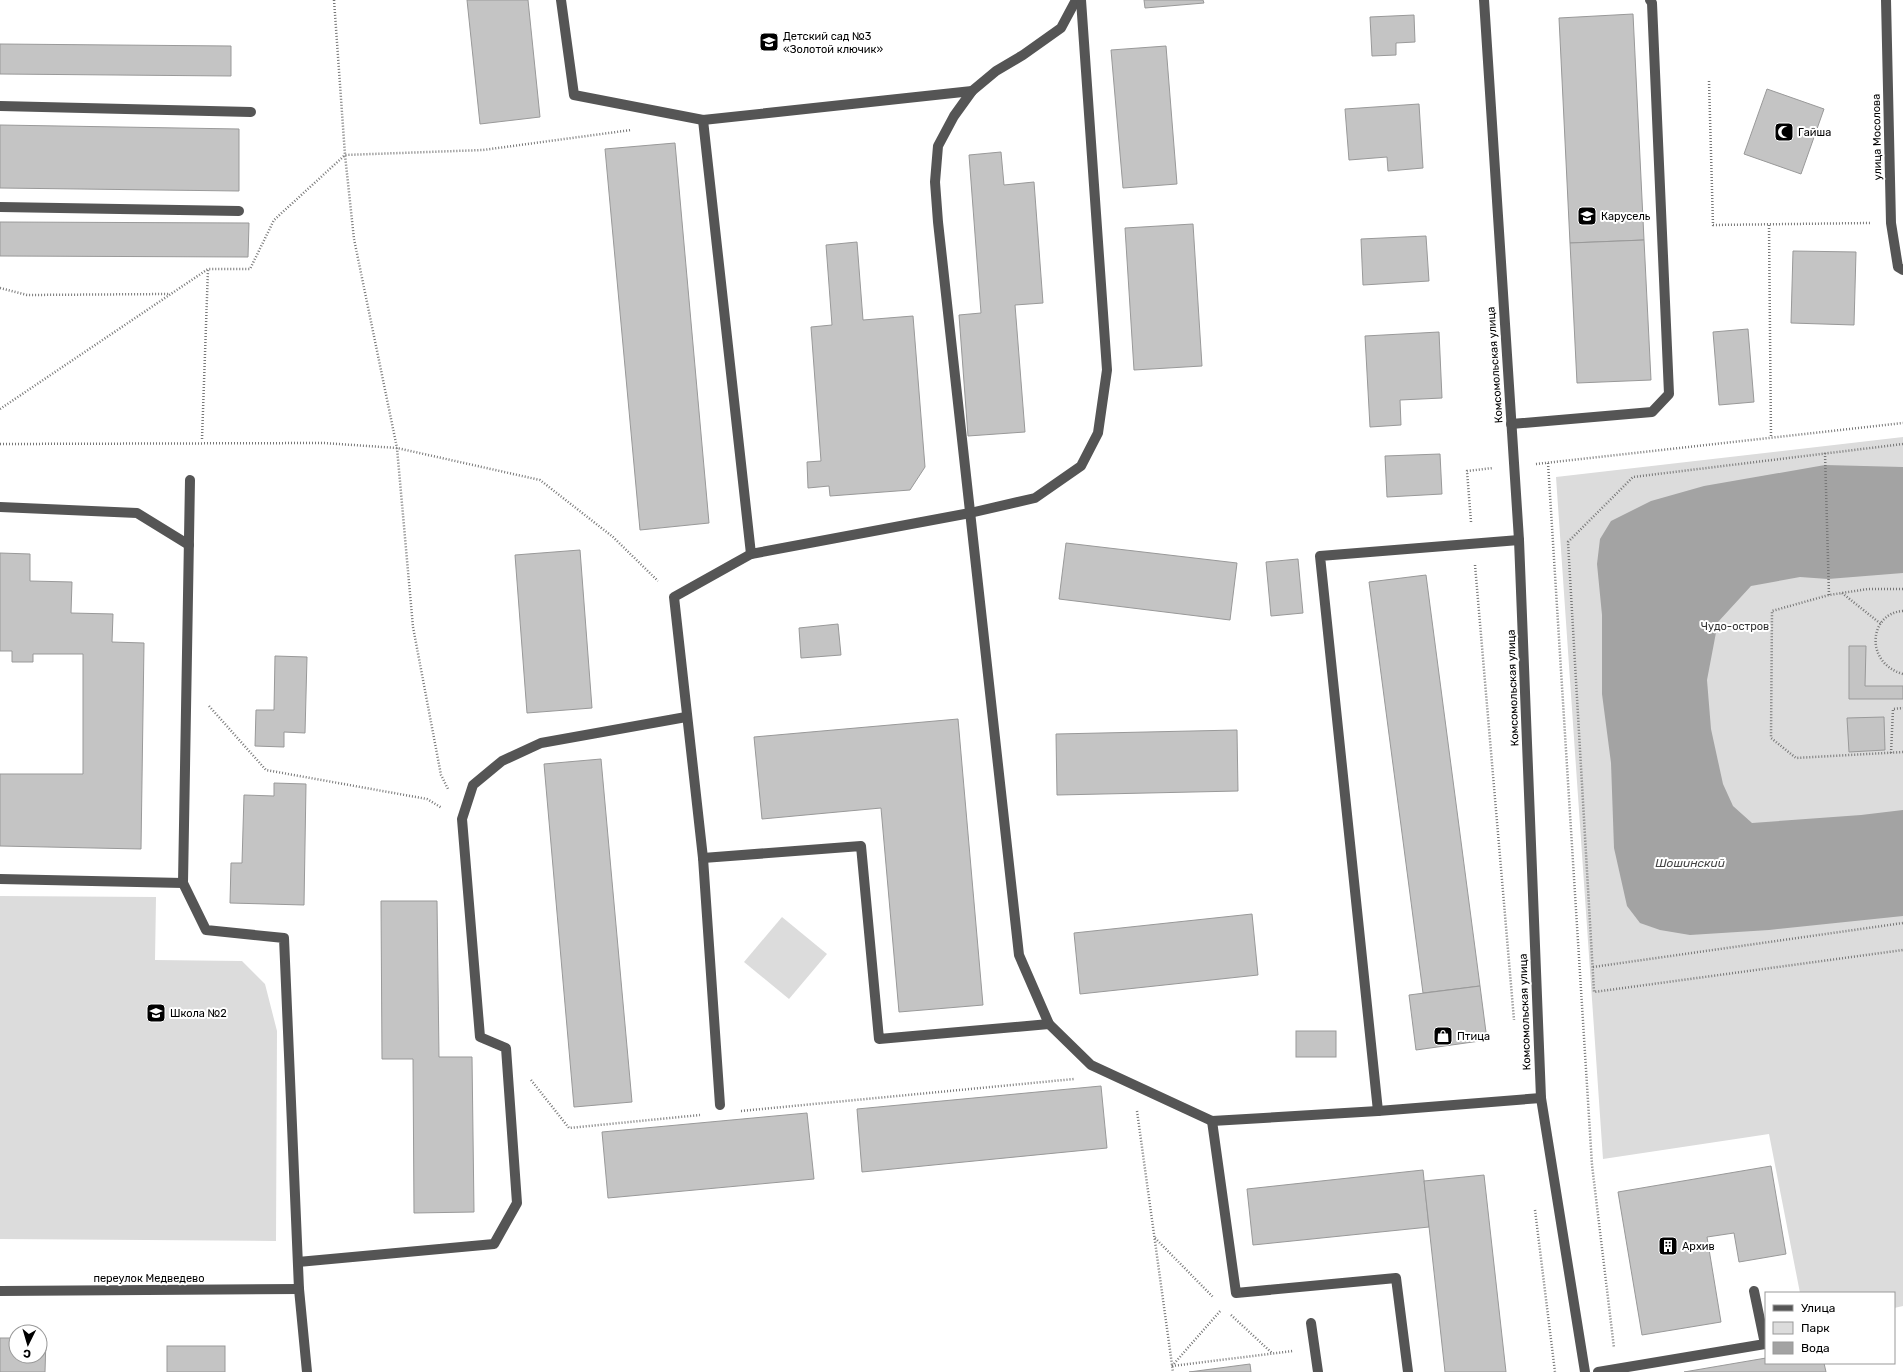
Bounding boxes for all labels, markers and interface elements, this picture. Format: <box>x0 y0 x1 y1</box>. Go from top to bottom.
place label: Детский сад №3 «Золотой ключик» <box>783 30 883 56</box>
school or university icon: Детский сад №3 «Золотой ключик» <box>758 31 780 53</box>
street label: улица Мосолова <box>1870 94 1884 180</box>
mosque icon: Гайша <box>1773 121 1795 143</box>
place label: Гайша <box>1798 126 1831 139</box>
school or university icon: Карусель <box>1576 205 1598 227</box>
place label: Карусель <box>1601 210 1651 223</box>
street label: Комсомольская улица <box>1484 306 1506 424</box>
park label: Чудо-остров <box>1701 620 1769 633</box>
street label: Комсомольская улица <box>1504 629 1522 747</box>
water label: Шошинский <box>1655 856 1725 870</box>
street label: Комсомольская улица <box>1516 953 1534 1071</box>
school or university icon: Школа №2 <box>145 1002 167 1024</box>
place label: Школа №2 <box>170 1007 227 1020</box>
shop icon: Птица <box>1432 1025 1454 1047</box>
place label: Птица <box>1457 1030 1490 1043</box>
building icon: Архив <box>1657 1235 1679 1257</box>
place label: Архив <box>1682 1240 1715 1253</box>
street label: переулок Медведево <box>93 1272 205 1285</box>
legend <box>1765 1292 1895 1364</box>
text: Улица <box>1801 1301 1835 1315</box>
text: Парк <box>1801 1321 1830 1335</box>
north arrow <box>8 1324 48 1364</box>
text: Вода <box>1801 1341 1830 1355</box>
text: С <box>22 1347 32 1360</box>

